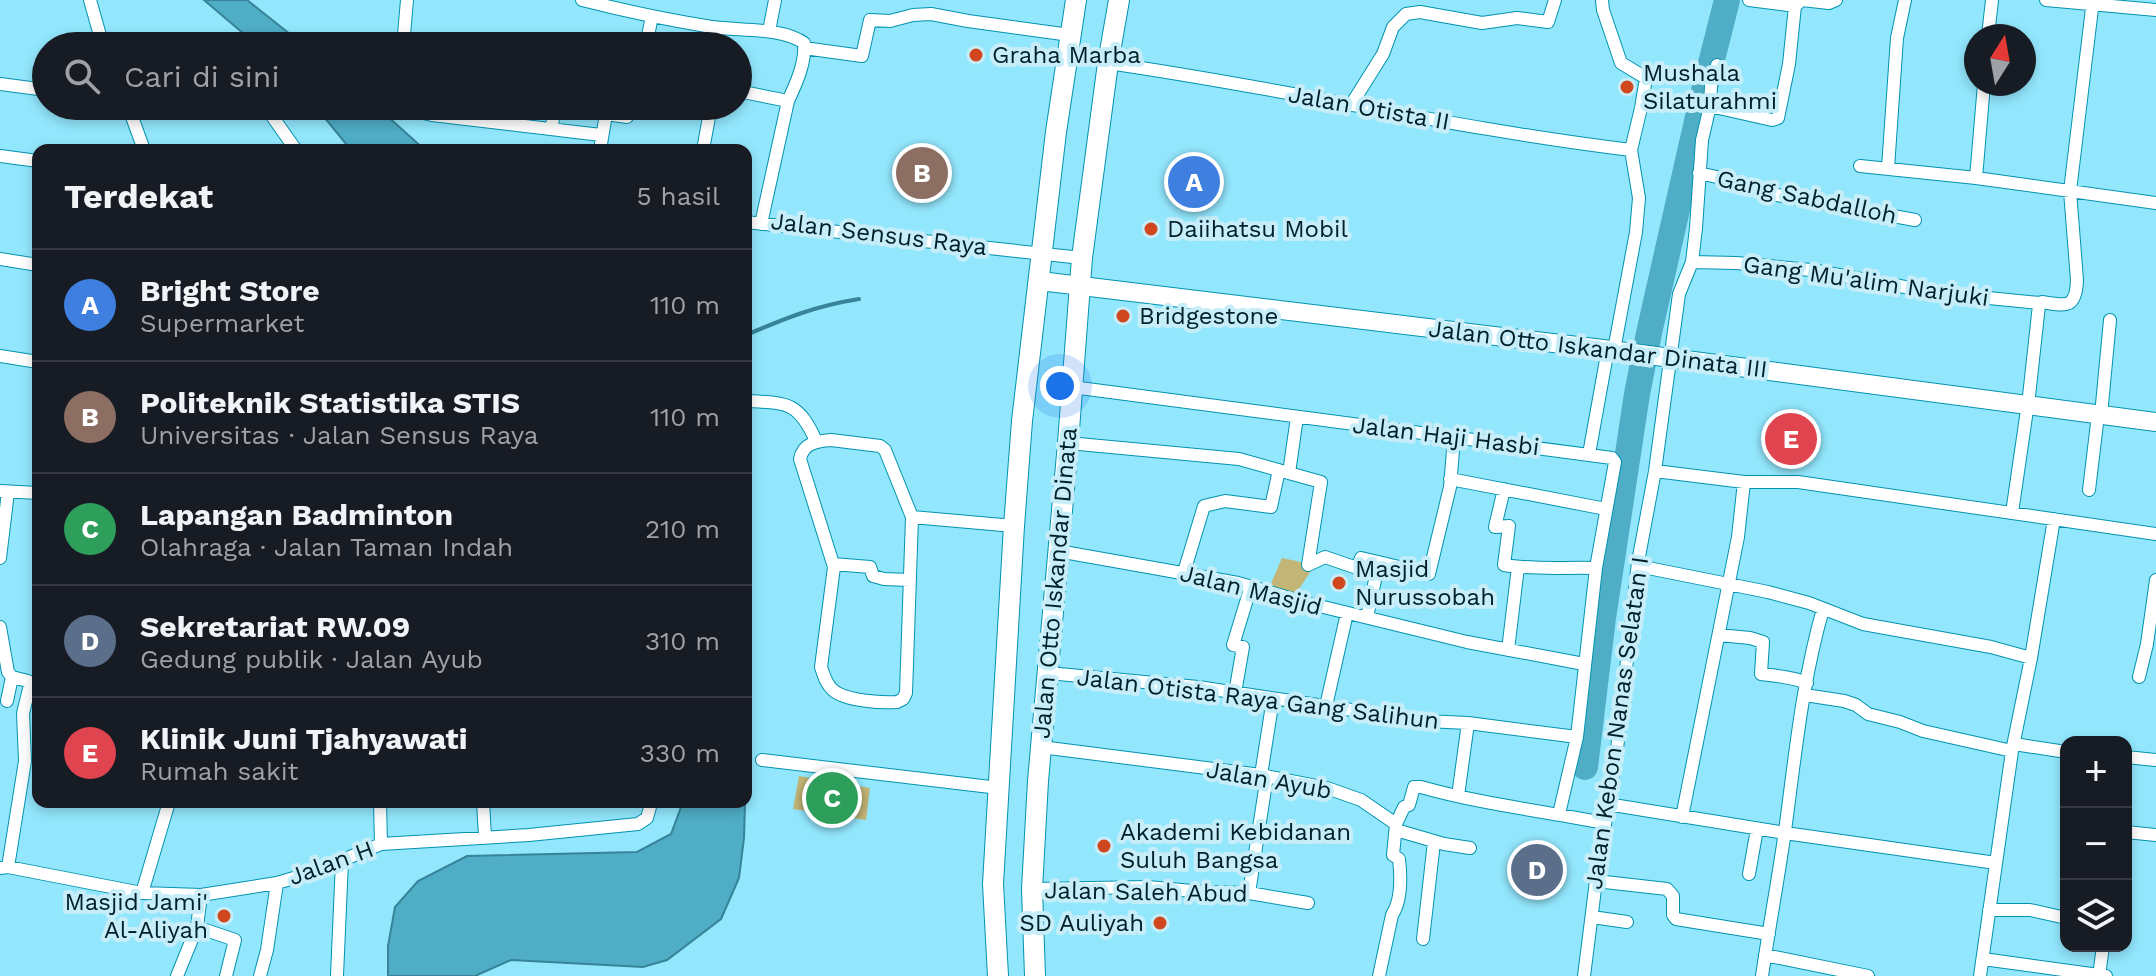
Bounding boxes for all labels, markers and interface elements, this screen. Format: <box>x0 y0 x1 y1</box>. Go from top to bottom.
north arrow <box>1964 24 2036 96</box>
search box <box>32 32 752 120</box>
place label: Graha Marba <box>992 41 1141 69</box>
marker: Graha Marba <box>967 46 985 64</box>
icon: search <box>60 54 104 98</box>
text: Cari di sini <box>124 59 279 94</box>
place label: Mushala Silaturahmi <box>1643 59 1777 115</box>
marker: Mushala Silaturahmi <box>1618 78 1636 96</box>
street label: Jalan Otista II <box>1286 80 1452 136</box>
pin: B <box>896 143 948 203</box>
pin: A <box>1168 152 1220 212</box>
street label: Gang Sabdalloh <box>1715 164 1899 230</box>
text: Terdekat <box>64 176 213 216</box>
text: 5 hasil <box>637 181 720 211</box>
street label: Jalan Sensus Raya <box>769 207 989 261</box>
place label: Daiihatsu Mobil <box>1167 215 1348 243</box>
marker: Daiihatsu Mobil <box>1142 220 1160 238</box>
street label: Gang Mu'alim Narjuki <box>1741 250 1991 312</box>
text: Bright Store <box>140 273 320 308</box>
text: A <box>81 290 99 320</box>
text: 110 m <box>650 290 720 320</box>
place label: Bridgestone <box>1139 302 1278 330</box>
marker: Bridgestone <box>1114 307 1132 325</box>
text: Supermarket <box>140 308 304 338</box>
street label: Jalan Otto Iskandar Dinata III <box>1427 314 1769 384</box>
your location <box>1040 366 1080 406</box>
text: Politeknik Statistika STIS <box>140 385 520 420</box>
text: B <box>81 402 99 432</box>
text: 110 m <box>650 402 720 432</box>
pin: E <box>1765 409 1817 469</box>
street label: Jalan Haji Hasbi <box>1351 411 1541 461</box>
text: Universitas · Jalan Sensus Raya <box>140 420 539 450</box>
street label: Jalan Otto Iskandar Dinata <box>1027 426 1083 740</box>
text: Lapangan Badminton <box>140 497 453 532</box>
text: C <box>81 514 99 544</box>
text: 210 m <box>645 514 720 544</box>
text: Olahraga · Jalan Taman Indah <box>140 532 513 562</box>
place label: Masjid Nurussobah <box>1355 555 1495 611</box>
street label: Jalan Kebon Nanas Selatan I <box>1580 555 1654 891</box>
street label: Jalan Masjid <box>1177 559 1325 621</box>
marker: Masjid Nurussobah <box>1330 574 1348 592</box>
text: Sekretariat RW.09 <box>140 609 410 644</box>
text: D <box>81 626 99 656</box>
text: 310 m <box>645 626 720 656</box>
text: Gedung publik · Jalan Ayub <box>140 644 483 674</box>
street label: Jalan Otista Raya Gang Salihun <box>1075 663 1441 735</box>
text: Klinik Juni Tjahyawati <box>140 721 467 756</box>
map controls <box>2060 736 2132 952</box>
button: + <box>2060 736 2132 808</box>
text: E <box>82 738 98 768</box>
text: 330 m <box>640 738 720 768</box>
street label: Jalan Ayub <box>1204 755 1334 805</box>
text: Rumah sakit <box>140 756 298 786</box>
pin: C <box>806 768 858 828</box>
button: − <box>2060 808 2132 880</box>
place label: Akademi Kebidanan Suluh Bangsa <box>1120 818 1351 874</box>
street label: Jalan H <box>285 835 377 891</box>
marker: Akademi Kebidanan Suluh Bangsa <box>1095 837 1113 855</box>
pin: D <box>1511 840 1563 900</box>
street label: Jalan Saleh Abud <box>1044 876 1248 908</box>
button: layers <box>2060 880 2132 952</box>
place label: Masjid Jami' Al-Aliyah <box>64 888 208 944</box>
marker: Masjid Jami' Al-Aliyah <box>215 907 233 925</box>
place label: SD Auliyah <box>1019 909 1144 937</box>
marker: SD Auliyah <box>1151 914 1169 932</box>

